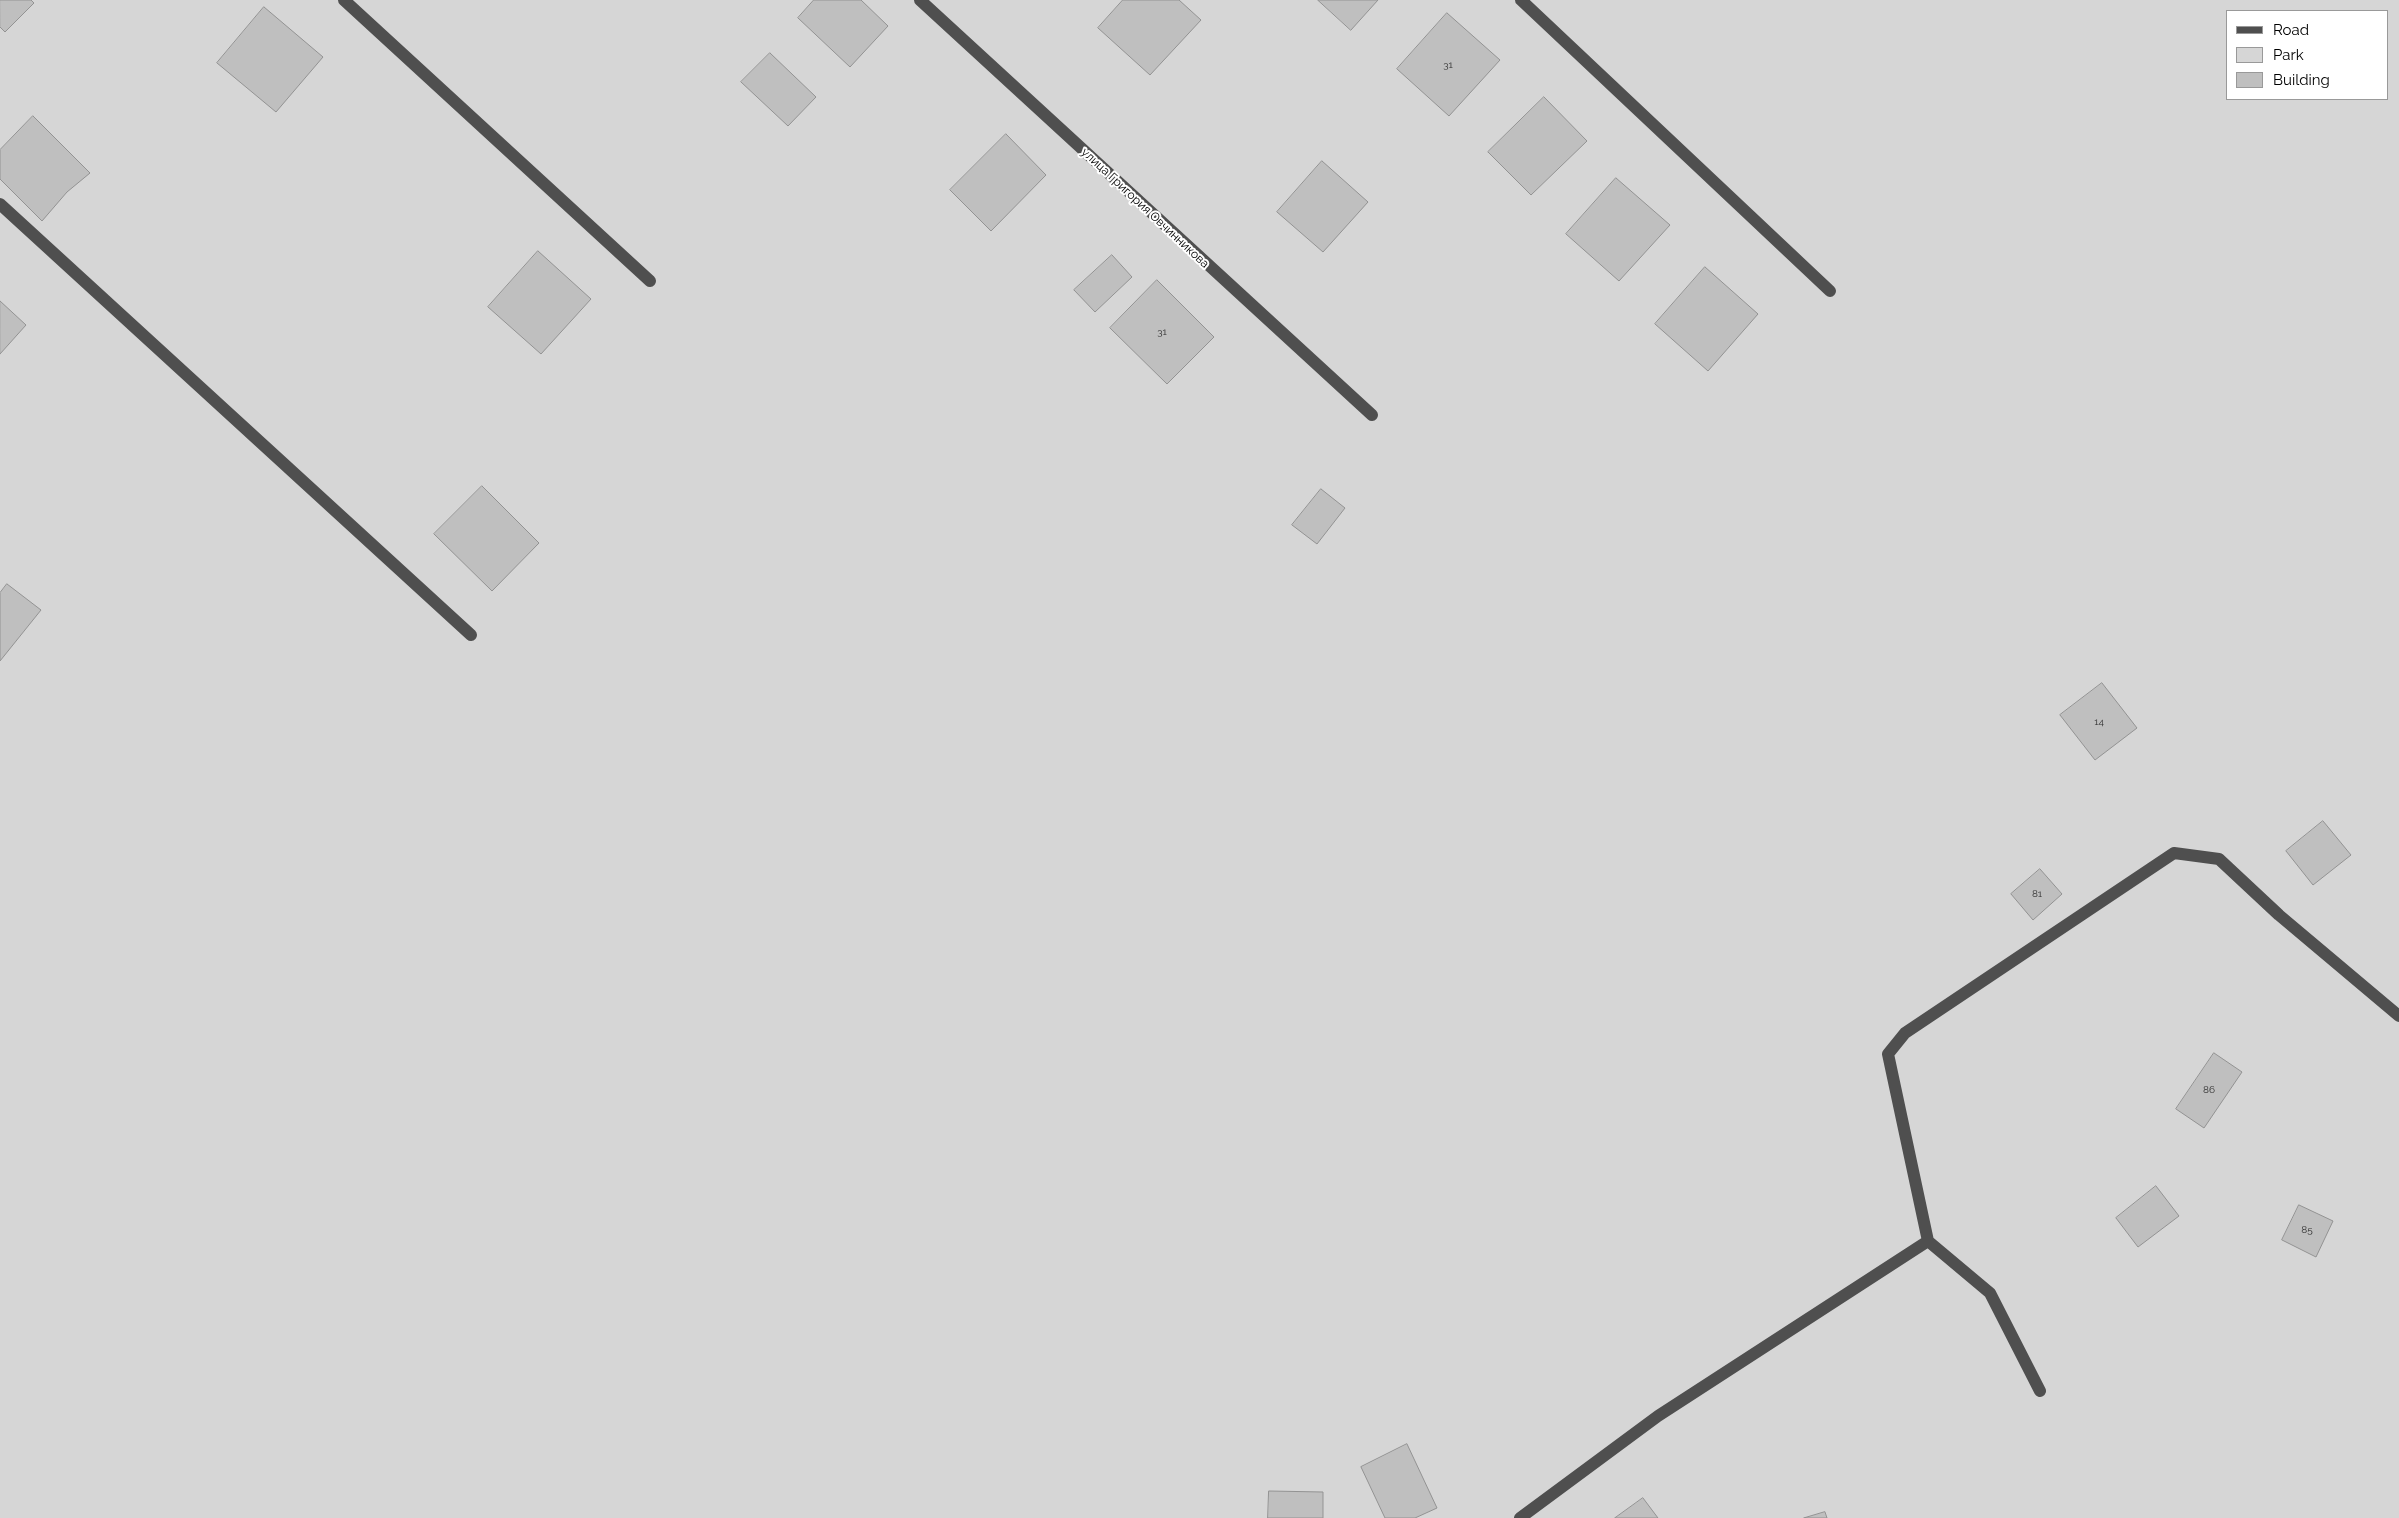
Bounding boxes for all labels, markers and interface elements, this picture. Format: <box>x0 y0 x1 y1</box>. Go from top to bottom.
legend <box>2226 10 2389 100</box>
text: Road <box>2273 21 2309 39</box>
text: Park <box>2273 46 2304 64</box>
house number: 31 <box>1443 59 1453 71</box>
text: Building <box>2273 71 2330 89</box>
street label: улица Григория Овчинникова <box>1078 145 1212 271</box>
house number: 31 <box>1157 326 1167 338</box>
house number: 14 <box>2094 716 2104 728</box>
house number: 81 <box>2032 888 2042 900</box>
house number: 86 <box>2203 1084 2215 1096</box>
house number: 85 <box>2301 1224 2313 1236</box>

